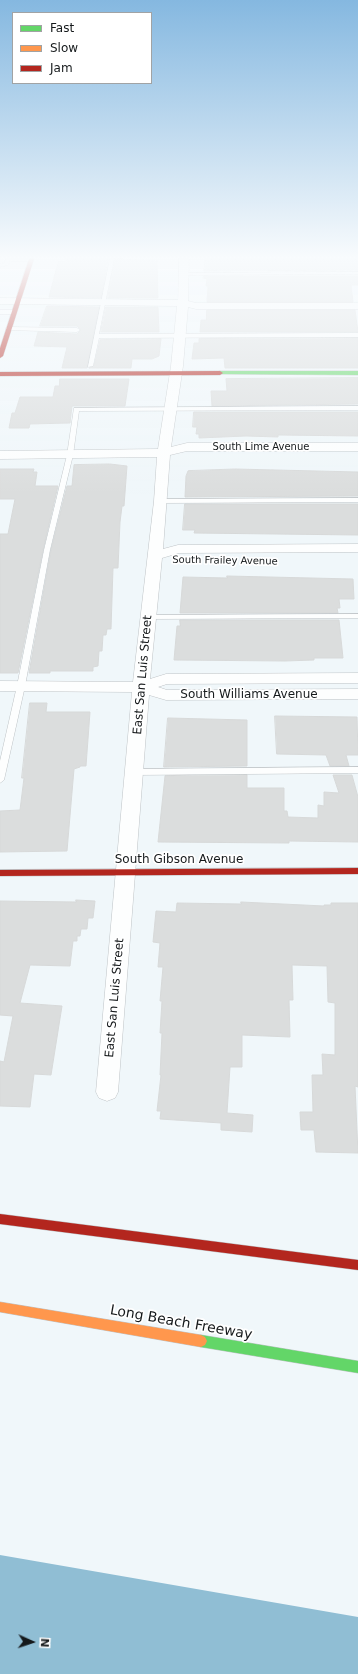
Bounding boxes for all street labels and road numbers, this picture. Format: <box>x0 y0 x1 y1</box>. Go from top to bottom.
street label: South Lime Avenue <box>213 441 309 453</box>
street label: South Frailey Avenue <box>172 554 278 568</box>
street label: East San Luis Street <box>131 615 155 735</box>
street label: South Williams Avenue <box>180 688 318 702</box>
street label: South Gibson Avenue <box>115 853 243 867</box>
street label: East San Luis Street <box>103 938 127 1058</box>
street label: Long Beach Freeway <box>109 1302 253 1344</box>

